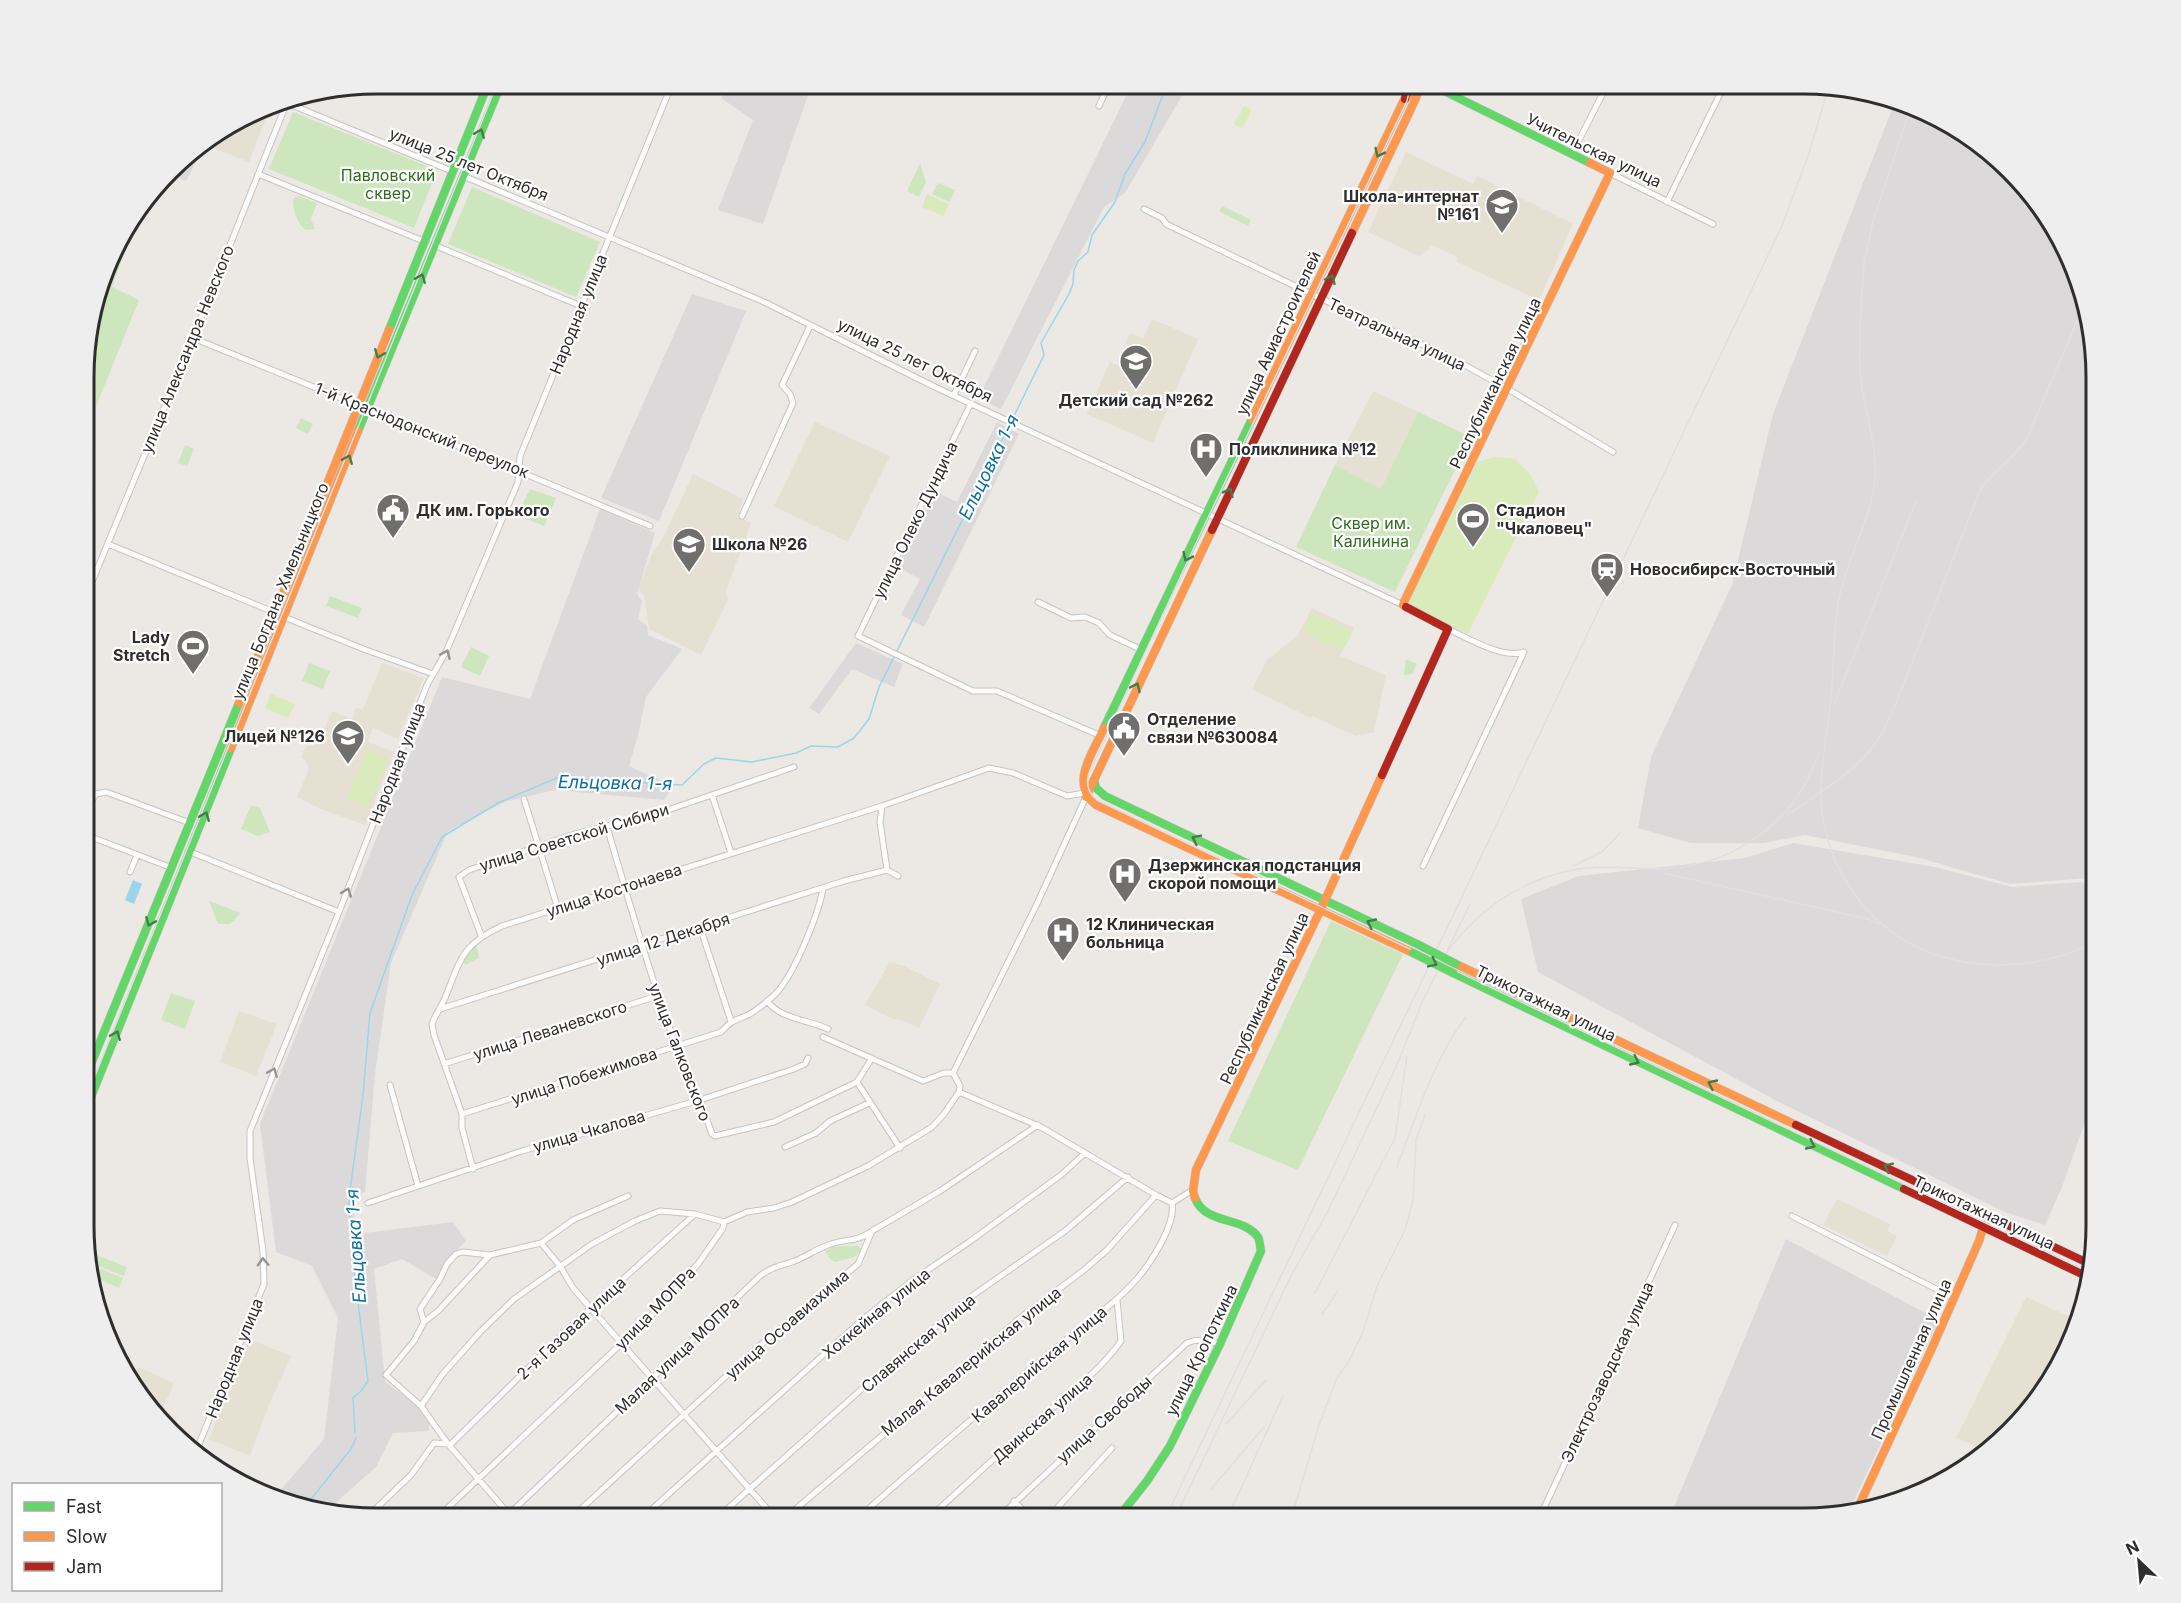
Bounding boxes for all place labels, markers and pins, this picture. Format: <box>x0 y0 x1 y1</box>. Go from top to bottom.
place label: Школа-интернат №161 <box>1343 186 1479 224</box>
school or university icon: Школа-интернат №161 <box>1484 187 1520 234</box>
school or university icon: Детский сад №262 <box>1118 343 1154 390</box>
place label: Детский сад №262 <box>1058 390 1214 410</box>
hospital icon: Поликлиника №12 <box>1188 431 1224 478</box>
place label: Поликлиника №12 <box>1229 439 1376 459</box>
public building icon: ДК им. Горького <box>375 492 411 539</box>
place label: ДК им. Горького <box>416 500 550 520</box>
place label: Стадион "Чкаловец" <box>1496 500 1592 538</box>
sports icon: Стадион "Чкаловец" <box>1455 501 1491 548</box>
school or university icon: Школа №26 <box>671 526 707 573</box>
place label: Школа №26 <box>712 534 807 554</box>
station icon: Новосибирск-Восточный <box>1589 551 1625 598</box>
place label: Новосибирск-Восточный <box>1630 559 1835 579</box>
place label: Lady Stretch <box>113 627 170 665</box>
sports icon: Lady Stretch <box>175 628 211 675</box>
place label: Отделение связи №630084 <box>1147 709 1278 747</box>
public building icon: Отделение связи №630084 <box>1106 710 1142 757</box>
school or university icon: Лицей №126 <box>330 718 366 765</box>
place label: Лицей №126 <box>224 726 325 746</box>
place label: Дзержинская подстанция скорой помощи <box>1148 855 1361 893</box>
hospital icon: Дзержинская подстанция скорой помощи <box>1107 856 1143 903</box>
place label: 12 Клиническая больница <box>1086 914 1214 952</box>
hospital icon: 12 Клиническая больница <box>1045 915 1081 962</box>

